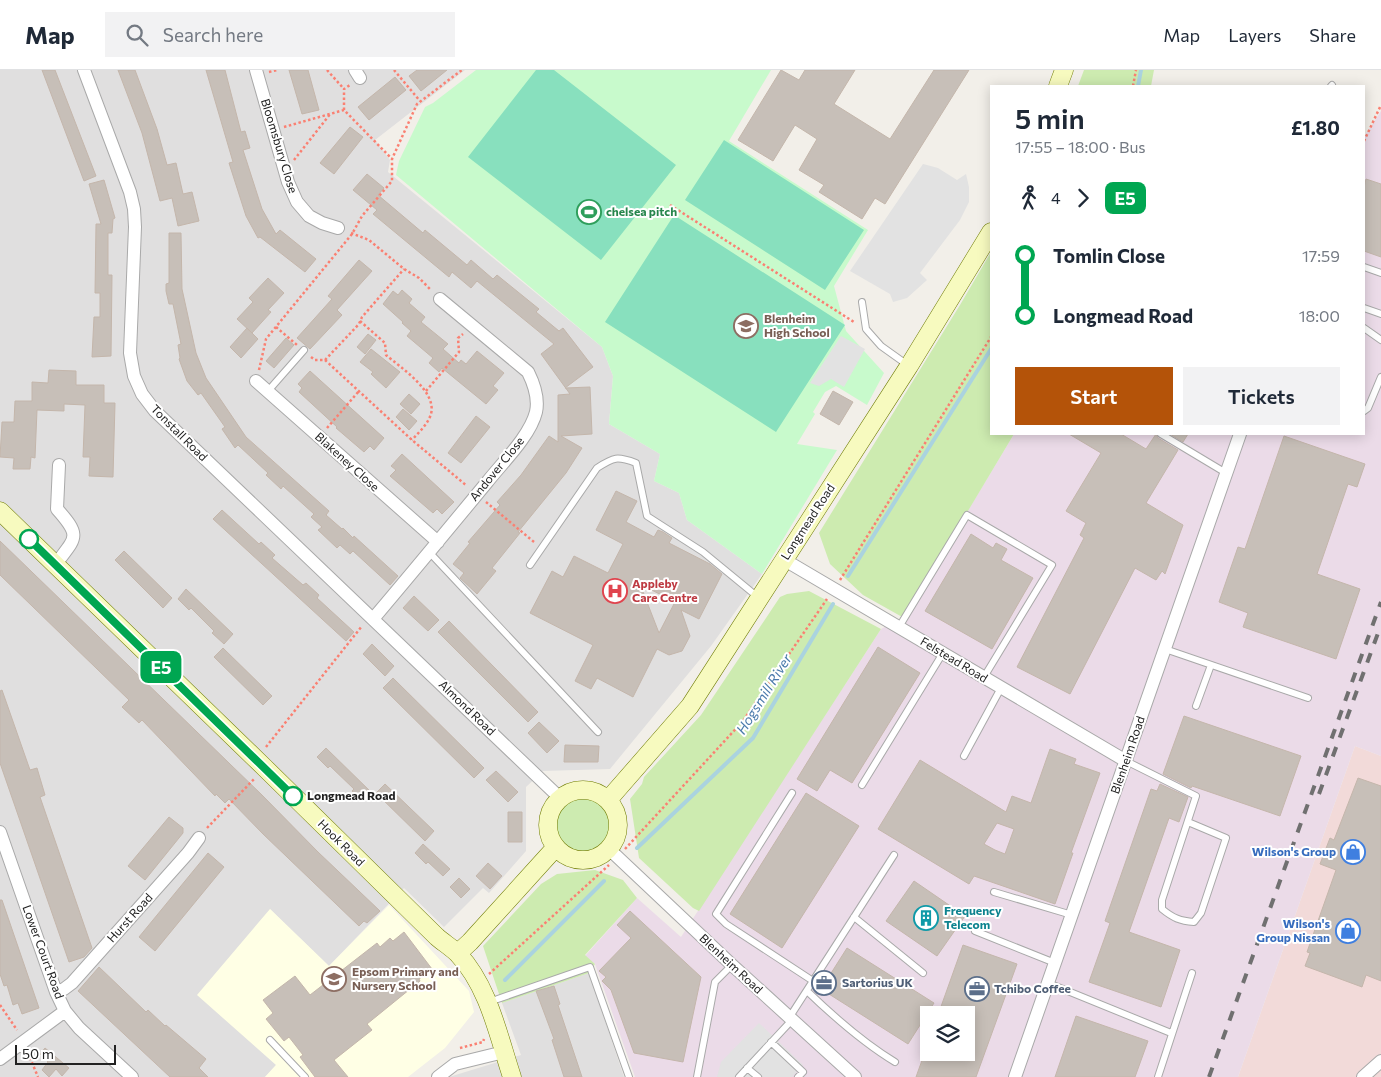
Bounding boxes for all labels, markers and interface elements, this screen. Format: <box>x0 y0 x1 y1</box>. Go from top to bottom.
search box <box>105 12 455 57</box>
text: Map <box>25 20 75 49</box>
icon: search <box>123 21 151 49</box>
text: Search here <box>163 23 263 46</box>
text: Map <box>1163 24 1200 46</box>
text: Layers <box>1228 24 1281 46</box>
text: Share <box>1309 24 1356 46</box>
street label: Bloomsbury Close <box>259 97 301 195</box>
text: 5 min <box>1015 101 1085 135</box>
text: £1.80 <box>1291 116 1340 139</box>
text: 17:55 – 18:00 · Bus <box>1015 137 1146 156</box>
icon: walk <box>1015 184 1043 212</box>
icon: forward <box>1069 184 1097 212</box>
text: E5 <box>1115 187 1136 209</box>
text: 4 <box>1051 188 1061 207</box>
sports icon: chelsea pitch <box>576 199 602 225</box>
place label: chelsea pitch <box>606 204 677 218</box>
text: Tomlin Close <box>1053 244 1165 267</box>
text: 17:59 <box>1302 246 1340 265</box>
text: Longmead Road <box>1053 304 1193 327</box>
text: 18:00 <box>1299 306 1340 325</box>
place label: Blenheim High School <box>764 311 830 339</box>
school or university icon: Blenheim High School <box>733 313 759 339</box>
button: Start <box>1015 367 1173 425</box>
button: Tickets <box>1183 367 1340 425</box>
street label: Tonstall Road <box>149 401 211 463</box>
street label: Blakeney Close <box>313 429 383 494</box>
street label: Andover Close <box>466 433 526 503</box>
street label: Longmead Road <box>777 481 837 562</box>
unlabelled marker <box>19 529 39 549</box>
place label: Appleby Care Centre <box>632 576 698 604</box>
hospital icon: Appleby Care Centre <box>602 578 628 604</box>
street label: Felstead Road <box>918 634 991 685</box>
water label: Hogsmill River <box>732 650 795 737</box>
line badge: E5 <box>138 651 184 683</box>
text: E5 <box>150 656 172 678</box>
street label: Almond Road <box>437 677 499 738</box>
street label: Blenheim Road <box>1107 714 1147 795</box>
marker: Longmead Road <box>283 786 303 806</box>
place label: Longmead Road <box>307 788 395 802</box>
street label: Hook Road <box>315 816 368 869</box>
shop icon: Wilson's Group <box>1340 839 1366 865</box>
place label: Wilson's Group <box>1252 844 1336 858</box>
street label: Hurst Road <box>104 890 155 945</box>
street label: Lower Court Road <box>20 903 67 1001</box>
place label: Frequency Telecom <box>944 903 1002 931</box>
building icon: Frequency Telecom <box>913 905 939 931</box>
place label: Wilson's Group Nissan <box>1256 916 1330 944</box>
shop icon: Wilson's Group Nissan <box>1335 918 1361 944</box>
street label: Blenheim Road <box>697 930 766 996</box>
place label: Epsom Primary and Nursery School <box>352 964 459 992</box>
school or university icon: Epsom Primary and Nursery School <box>321 966 347 992</box>
office icon: Sartorius UK <box>811 970 837 996</box>
place label: Sartorius UK <box>842 975 913 989</box>
office icon: Tchibo Coffee <box>964 976 990 1002</box>
place label: Tchibo Coffee <box>994 981 1071 995</box>
map controls <box>920 1006 975 1061</box>
button: layers <box>920 1006 975 1061</box>
scale bar <box>15 1042 116 1065</box>
text: 50 m <box>22 1045 54 1062</box>

